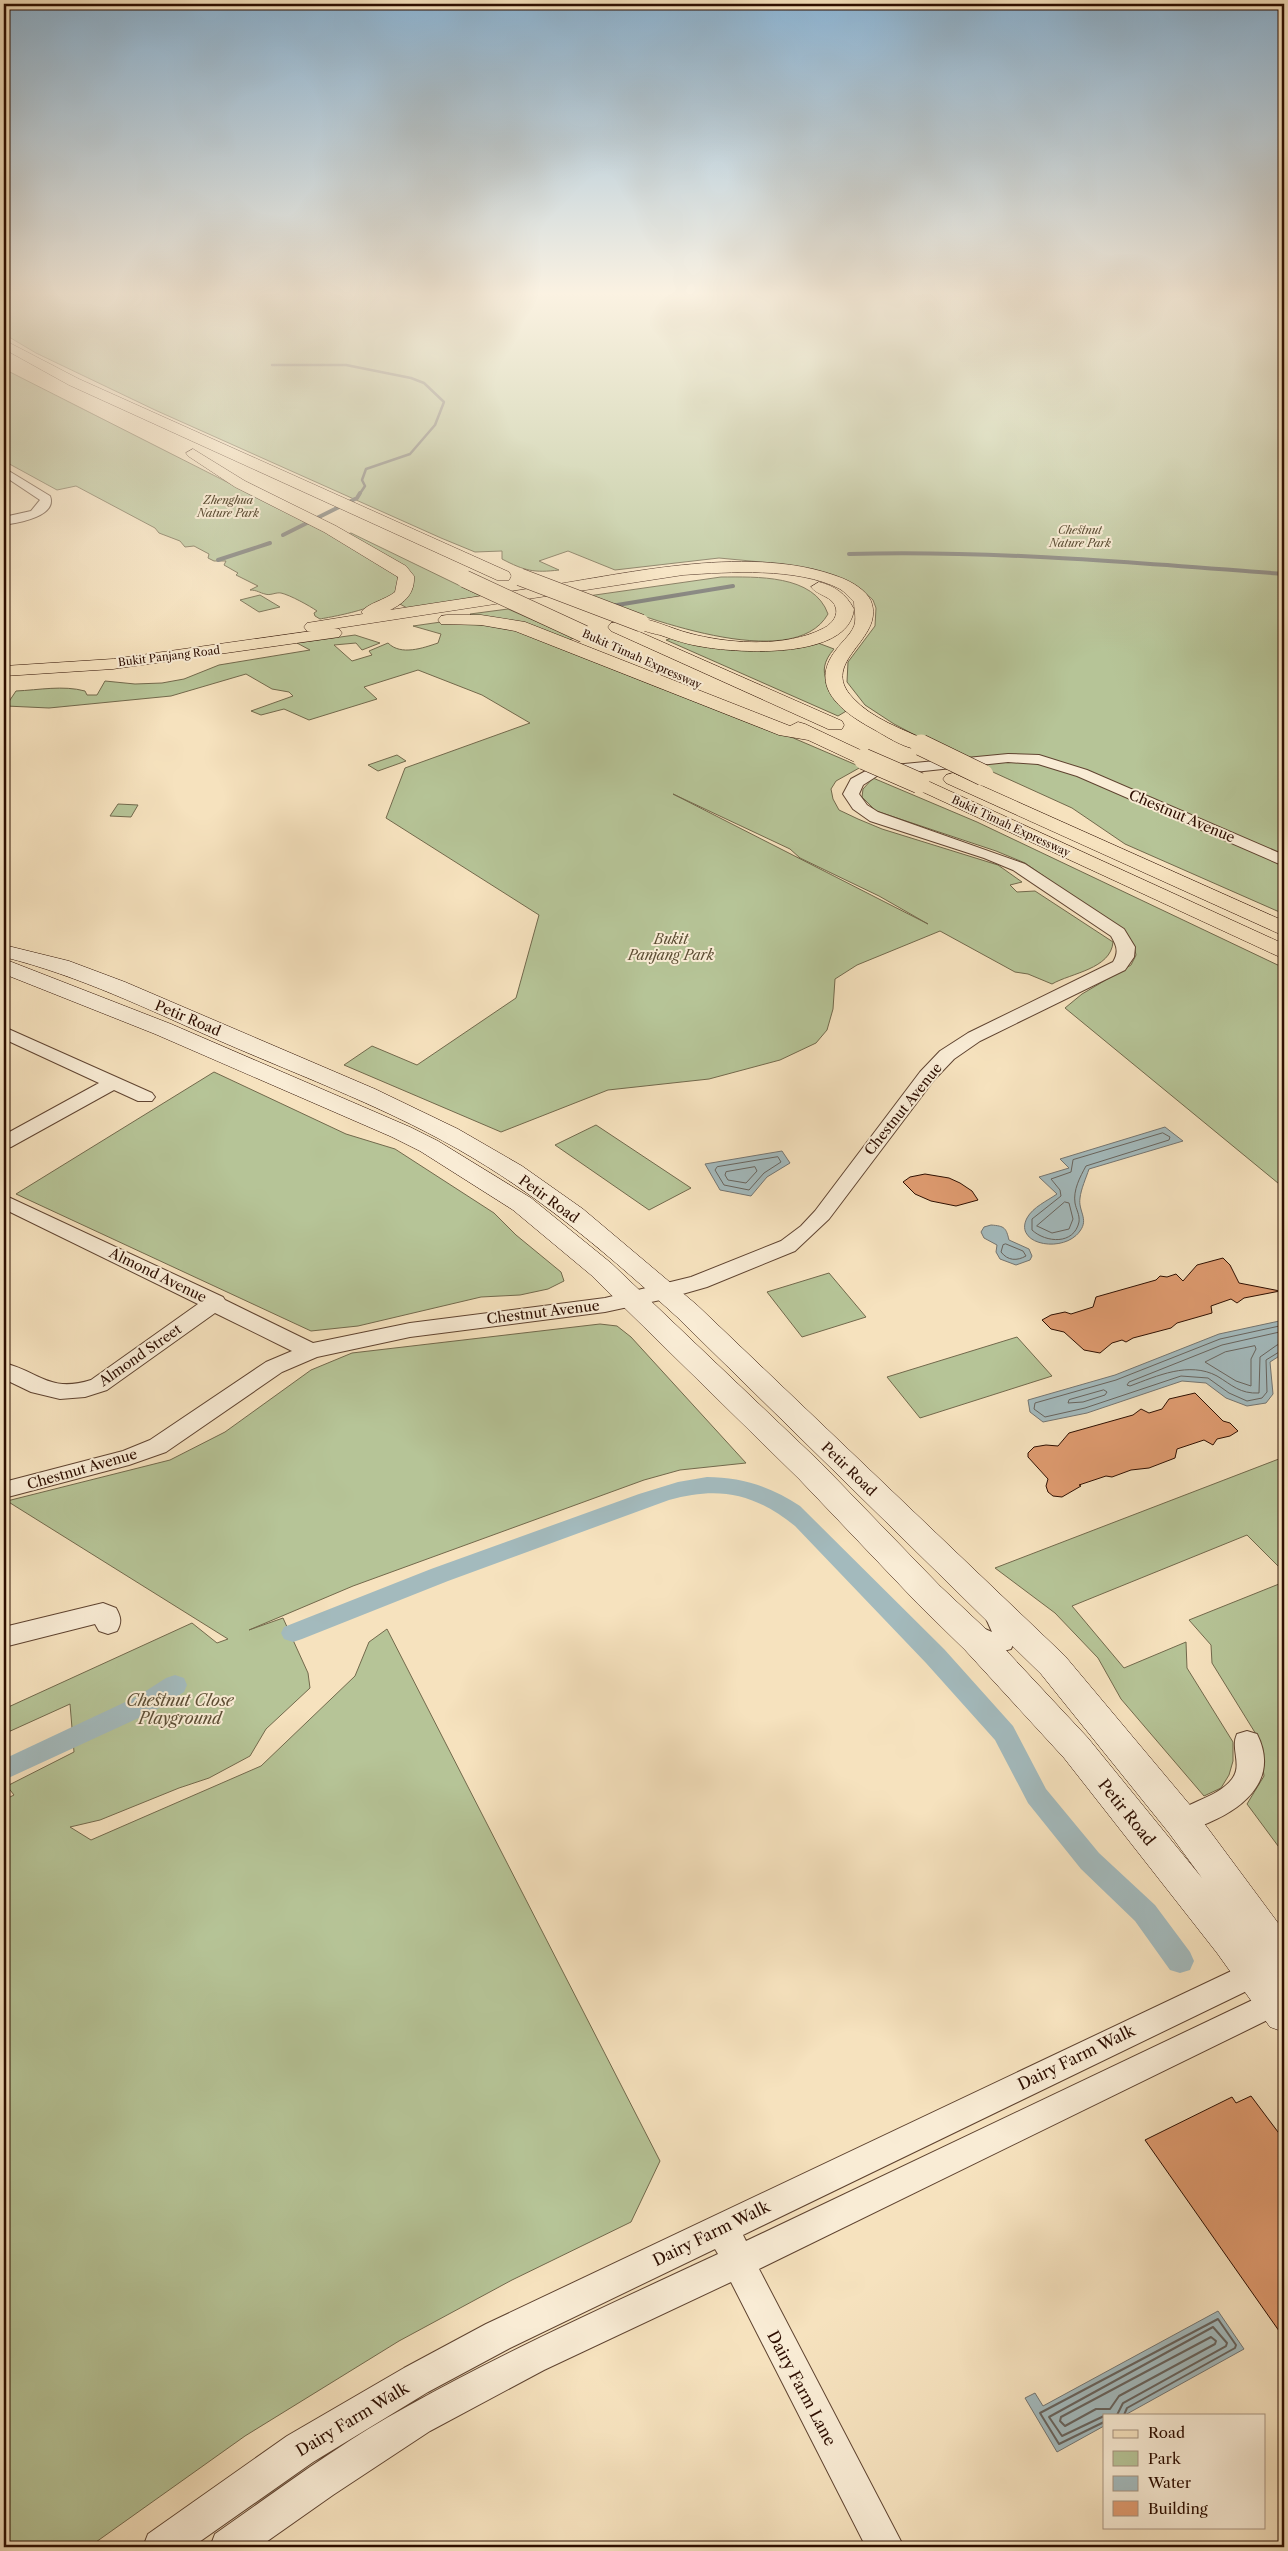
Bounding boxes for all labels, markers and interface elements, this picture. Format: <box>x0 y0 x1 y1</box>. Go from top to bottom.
park label: Zhenghua Nature Park <box>196 493 259 520</box>
park label: Chestnut Nature Park <box>1048 523 1111 550</box>
street label: Bukit Timah Expressway <box>580 626 705 692</box>
street label: Bukit Panjang Road <box>117 643 221 669</box>
street label: Chestnut Avenue <box>1126 786 1238 847</box>
street label: Bukit Timah Expressway <box>949 792 1073 860</box>
park label: Bukit Panjang Park <box>627 930 715 964</box>
street label: Petir Road <box>152 996 224 1040</box>
street label: Chestnut Avenue <box>860 1059 946 1159</box>
street label: Petir Road <box>515 1171 583 1227</box>
street label: Almond Avenue <box>105 1243 210 1306</box>
street label: Chestnut Avenue <box>486 1296 601 1328</box>
street label: Almond Street <box>94 1320 185 1391</box>
street label: Petir Road <box>818 1438 881 1500</box>
street label: Chestnut Avenue <box>25 1445 139 1493</box>
park label: Chestnut Close Playground <box>126 1690 235 1728</box>
street label: Petir Road <box>1094 1775 1160 1850</box>
street label: Dairy Farm Walk <box>1014 2020 1138 2094</box>
street label: Dairy Farm Walk <box>649 2196 773 2270</box>
street label: Dairy Farm Lane <box>763 2327 841 2449</box>
street label: Dairy Farm Walk <box>292 2377 413 2460</box>
legend <box>1103 2414 1266 2528</box>
text: Road <box>1148 2423 1185 2442</box>
text: Park <box>1148 2449 1182 2468</box>
text: Water <box>1147 2473 1192 2492</box>
text: Building <box>1148 2499 1208 2518</box>

